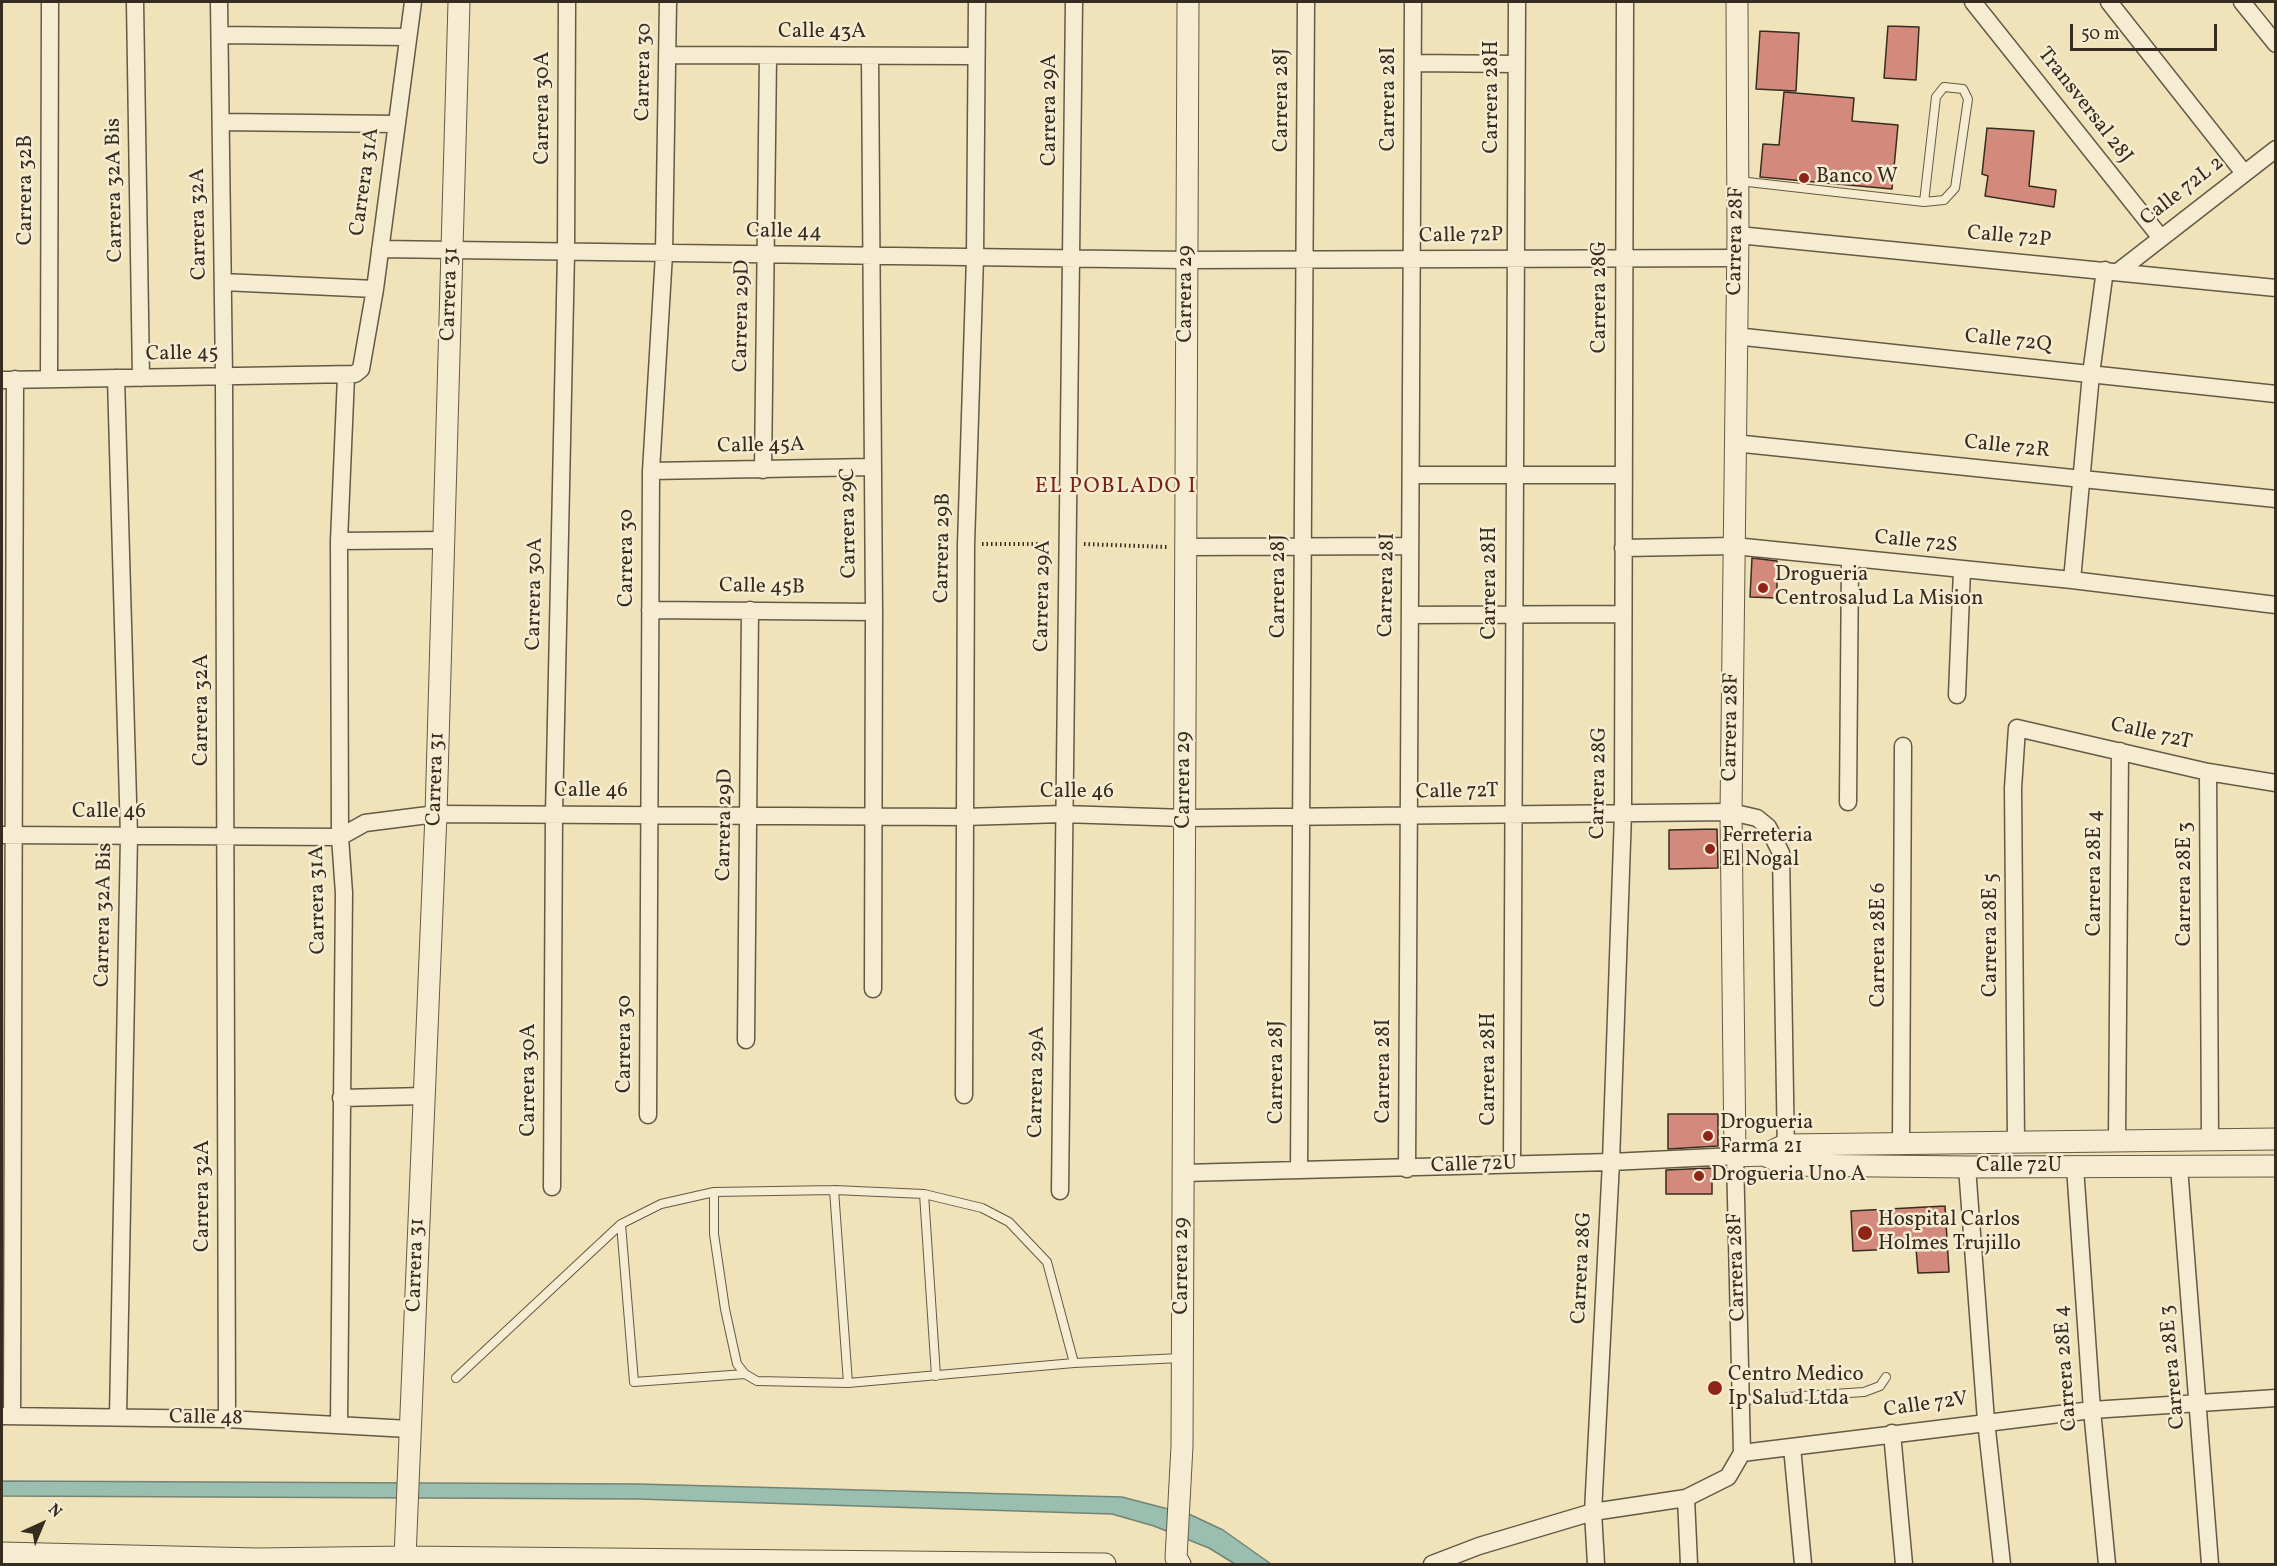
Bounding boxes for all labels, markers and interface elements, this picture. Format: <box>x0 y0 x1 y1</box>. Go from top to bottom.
scale bar <box>2073 12 2220 50</box>
street label: Calle 43A <box>778 20 866 46</box>
text: 50 m <box>2081 22 2120 47</box>
street label: Carrera 30 <box>632 23 658 121</box>
street label: Carrera 28H <box>1480 41 1506 153</box>
street label: Transversal 28J <box>2031 43 2137 169</box>
street label: Carrera 28I <box>1377 47 1403 151</box>
street label: Carrera 28J <box>1270 48 1296 152</box>
street label: Carrera 30A <box>531 52 557 164</box>
street label: Carrera 29A <box>1038 54 1064 166</box>
street label: Carrera 32A Bis <box>102 117 130 263</box>
street label: Carrera 31A <box>346 126 386 238</box>
street label: Carrera 32B <box>14 135 40 245</box>
street label: Calle 72L 2 <box>2136 152 2230 232</box>
place label: Banco W <box>1816 165 1898 191</box>
street label: Carrera 32A <box>186 168 214 280</box>
marker: Banco W <box>1797 171 1811 185</box>
street label: Carrera 28F <box>1723 186 1751 296</box>
street label: Calle 44 <box>746 220 822 246</box>
street label: Calle 72P <box>1966 222 2052 254</box>
street label: Calle 72P <box>1419 224 1503 250</box>
street label: Carrera 28G <box>1588 241 1614 353</box>
street label: Carrera 29 <box>1174 245 1200 343</box>
street label: Carrera 31 <box>437 247 465 341</box>
street label: Carrera 29D <box>729 260 757 372</box>
street label: Calle 72Q <box>1963 325 2053 359</box>
street label: Calle 45 <box>145 342 219 368</box>
street label: Calle 72R <box>1963 431 2051 465</box>
street label: Calle 45A <box>717 434 805 460</box>
street label: Carrera 29C <box>836 467 864 579</box>
district label: EL POBLADO I <box>1035 475 1197 501</box>
street label: Carrera 29B <box>930 493 958 603</box>
street label: Carrera 30 <box>615 509 641 607</box>
street label: Calle 72S <box>1873 526 1959 560</box>
street label: Carrera 28H <box>1478 527 1504 639</box>
street label: Carrera 28I <box>1374 533 1402 637</box>
street label: Carrera 28J <box>1267 534 1293 638</box>
street label: Carrera 30A <box>522 537 550 651</box>
street label: Carrera 29A <box>1030 540 1058 652</box>
place label: Drogueria Centrosalud La Mision <box>1775 563 1983 613</box>
street label: Calle 45B <box>719 575 805 601</box>
marker: Drogueria Centrosalud La Mision <box>1756 581 1770 595</box>
street label: Carrera 32A <box>190 654 216 766</box>
street label: Carrera 28F <box>1718 672 1746 782</box>
street label: Calle 72T <box>2108 713 2194 757</box>
street label: Carrera 28G <box>1586 727 1614 839</box>
street label: Carrera 29 <box>1172 731 1198 829</box>
street label: Carrera 31 <box>423 732 451 826</box>
street label: Carrera 29D <box>712 769 740 881</box>
street label: Calle 46 <box>554 779 628 805</box>
street label: Calle 46 <box>1040 780 1114 806</box>
street label: Calle 72T <box>1415 780 1499 806</box>
street label: Calle 46 <box>72 800 146 826</box>
street label: Carrera 28E 4 <box>2083 810 2109 936</box>
street label: Carrera 28E 3 <box>2173 822 2199 946</box>
place label: Ferreteria El Nogal <box>1722 824 1813 874</box>
street label: Carrera 32A Bis <box>91 842 119 988</box>
marker: Ferreteria El Nogal <box>1703 842 1717 856</box>
street label: Carrera 31A <box>305 845 333 955</box>
street label: Carrera 28E 5 <box>1979 873 2005 997</box>
street label: Carrera 28E 6 <box>1867 883 1893 1007</box>
street label: Carrera 30 <box>613 995 639 1093</box>
street label: Carrera 28H <box>1477 1013 1503 1125</box>
street label: Carrera 28I <box>1372 1019 1398 1123</box>
street label: Carrera 28J <box>1265 1020 1291 1124</box>
street label: Carrera 30A <box>517 1024 543 1136</box>
street label: Carrera 29A <box>1024 1026 1052 1138</box>
place label: Drogueria Farma 21 <box>1720 1111 1813 1161</box>
marker: Drogueria Farma 21 <box>1701 1129 1715 1143</box>
street label: Carrera 32A <box>191 1140 217 1252</box>
street label: Calle 72U <box>1431 1152 1517 1180</box>
street label: Calle 72U <box>1976 1154 2062 1180</box>
place label: Drogueria Uno A <box>1711 1163 1865 1189</box>
marker: Drogueria Uno A <box>1692 1169 1706 1183</box>
place label: Hospital Carlos Holmes Trujillo <box>1878 1208 2021 1258</box>
street label: Carrera 28G <box>1567 1211 1599 1325</box>
street label: Carrera 28F <box>1724 1212 1752 1322</box>
street label: Carrera 29 <box>1170 1217 1196 1315</box>
street label: Carrera 31 <box>403 1218 431 1312</box>
marker: Hospital Carlos Holmes Trujillo <box>1856 1224 1874 1242</box>
street label: Carrera 28E 4 <box>2050 1304 2084 1432</box>
street label: Carrera 28E 3 <box>2156 1304 2192 1430</box>
place label: Centro Medico Ip Salud Ltda <box>1728 1363 1864 1413</box>
marker: Centro Medico Ip Salud Ltda <box>1706 1379 1724 1397</box>
street label: Calle 72V <box>1882 1388 1970 1424</box>
street label: Calle 48 <box>169 1406 243 1432</box>
north arrow <box>12 1494 72 1554</box>
text: N <box>43 1499 66 1523</box>

